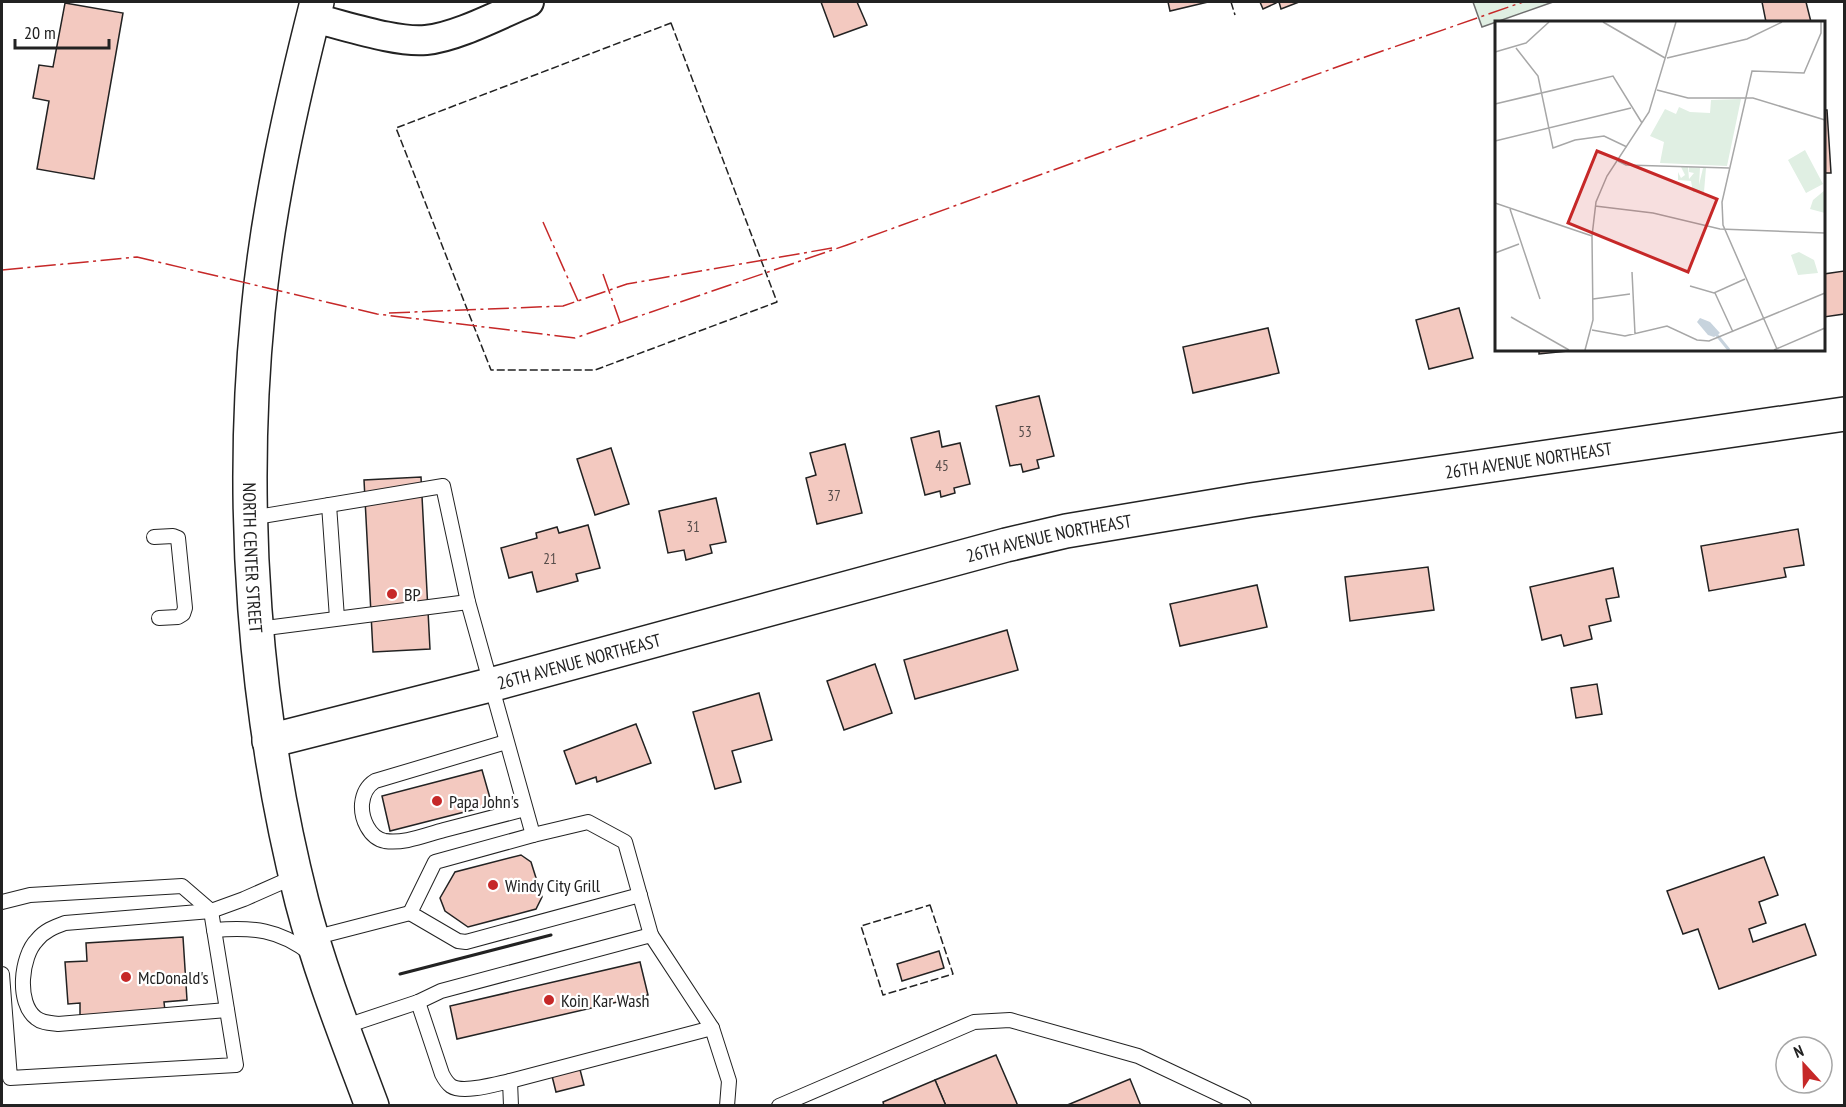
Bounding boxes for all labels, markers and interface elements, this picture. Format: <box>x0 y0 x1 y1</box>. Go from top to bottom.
scale bar <box>15 12 110 50</box>
text: 20 m <box>24 21 56 44</box>
inset map <box>1495 21 1825 351</box>
house number: 53 <box>1018 422 1032 441</box>
street label: 26TH AVENUE NORTHEAST <box>1443 436 1613 483</box>
house number: 45 <box>935 456 949 475</box>
street label: NORTH CENTER STREET <box>239 482 268 634</box>
house number: 37 <box>827 486 841 505</box>
street label: 26TH AVENUE NORTHEAST <box>963 509 1133 567</box>
house number: 31 <box>686 517 700 536</box>
house number: 21 <box>543 549 557 568</box>
place label: BP <box>404 583 421 606</box>
marker: BP <box>385 587 399 601</box>
street label: 26TH AVENUE NORTHEAST <box>494 628 663 694</box>
place label: Papa John's <box>449 790 519 813</box>
marker: Papa John's <box>430 794 444 808</box>
place label: Windy City Grill <box>505 874 601 897</box>
marker: Windy City Grill <box>486 878 500 892</box>
place label: McDonald's <box>138 966 209 989</box>
marker: McDonald's <box>119 970 133 984</box>
place label: Koin Kar Wash <box>561 989 649 1012</box>
marker: Koin Kar Wash <box>542 993 556 1007</box>
north arrow <box>1774 1035 1834 1095</box>
text: N <box>1791 1040 1806 1062</box>

